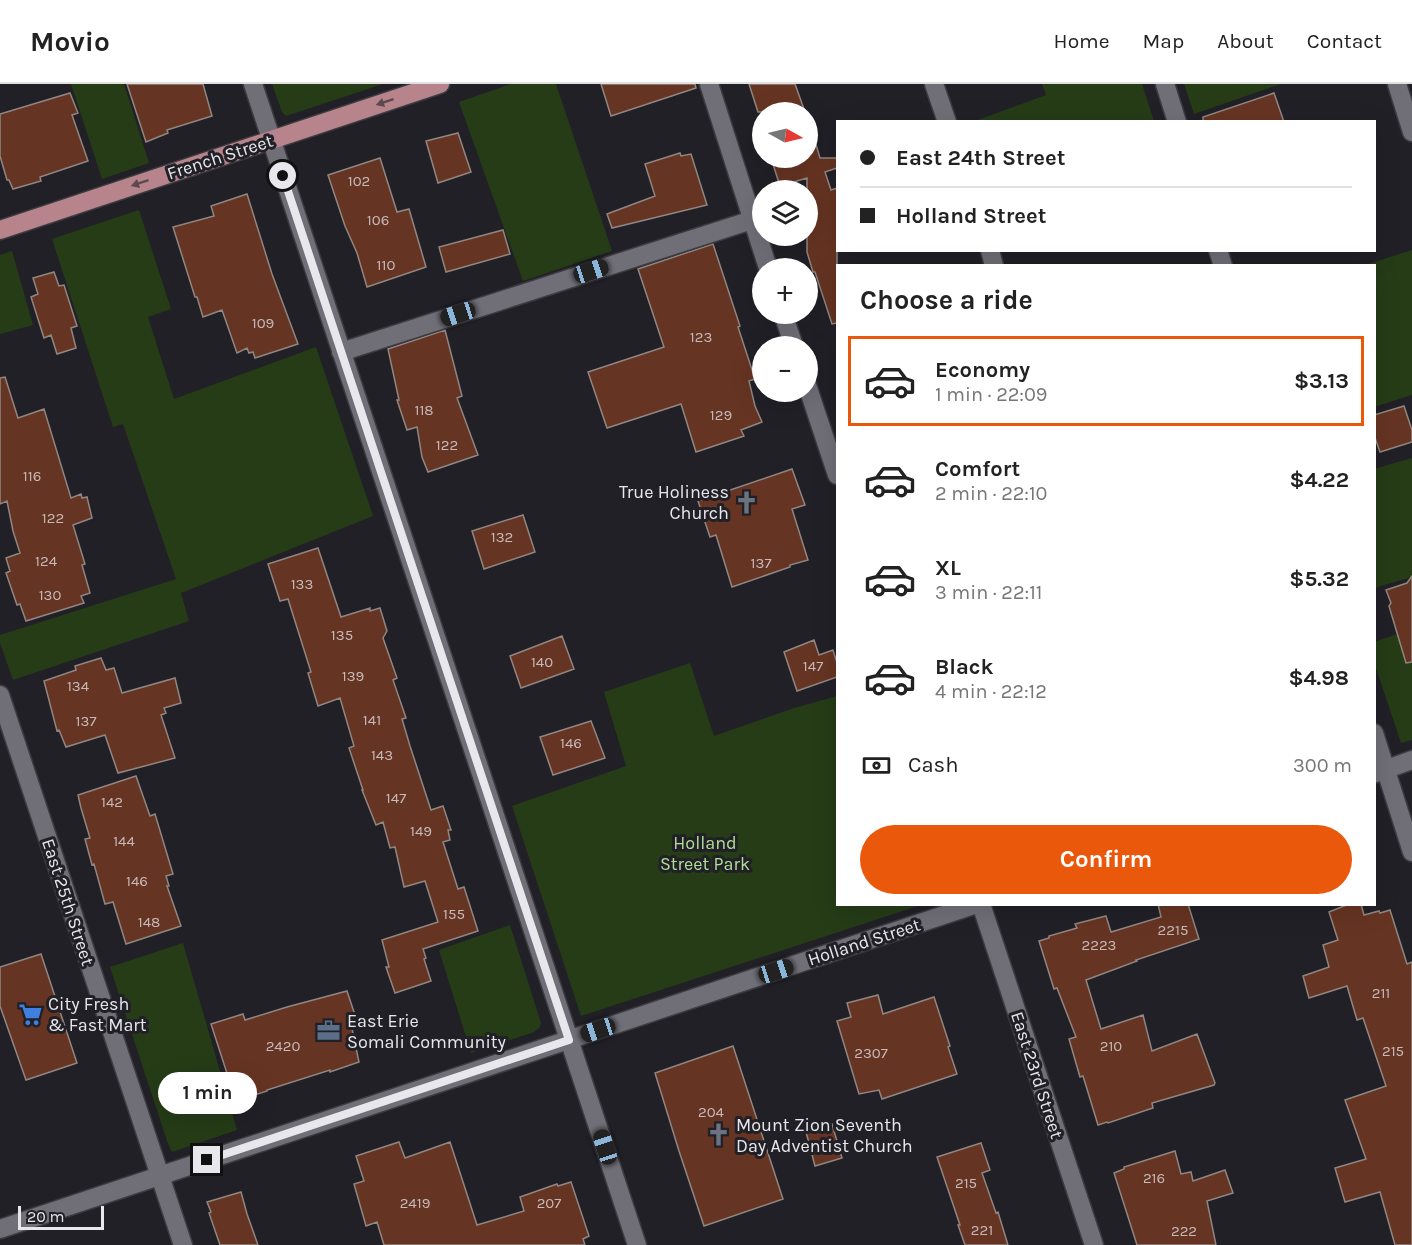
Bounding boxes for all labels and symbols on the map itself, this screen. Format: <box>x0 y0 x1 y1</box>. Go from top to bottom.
one-way arrow <box>376 98 394 108</box>
north arrow <box>752 102 818 168</box>
street label: French Street <box>164 129 276 184</box>
route start <box>269 162 296 189</box>
house number: 102 <box>348 172 370 190</box>
one-way arrow <box>131 179 149 189</box>
house number: 106 <box>367 211 389 229</box>
house number: 110 <box>377 256 396 274</box>
car <box>571 257 611 285</box>
car <box>438 300 478 328</box>
house number: 109 <box>252 314 274 332</box>
house number: 123 <box>690 328 712 346</box>
house number: 118 <box>414 401 434 419</box>
house number: 129 <box>710 406 732 424</box>
house number: 122 <box>436 436 458 454</box>
house number: 116 <box>23 467 41 485</box>
place label: True Holiness Church <box>619 481 729 524</box>
church icon: True Holiness Church <box>734 489 760 515</box>
house number: 122 <box>42 509 64 527</box>
house number: 132 <box>491 528 513 546</box>
house number: 124 <box>35 552 58 570</box>
house number: 137 <box>751 554 771 572</box>
house number: 133 <box>291 575 313 593</box>
house number: 130 <box>39 586 61 604</box>
house number: 135 <box>331 626 353 644</box>
house number: 140 <box>531 653 553 671</box>
house number: 147 <box>803 657 823 675</box>
house number: 139 <box>342 667 364 685</box>
house number: 134 <box>67 677 90 695</box>
house number: 141 <box>363 711 381 729</box>
house number: 137 <box>76 712 96 730</box>
house number: 146 <box>560 734 582 752</box>
house number: 143 <box>371 746 393 764</box>
house number: 147 <box>386 789 406 807</box>
house number: 142 <box>101 793 123 811</box>
house number: 149 <box>410 822 432 840</box>
house number: 144 <box>113 832 135 850</box>
park label: Holland Street Park <box>660 832 750 875</box>
street label: East 25th Street <box>37 836 99 969</box>
house number: 146 <box>126 872 148 890</box>
house number: 155 <box>443 905 465 923</box>
house number: 148 <box>138 913 160 931</box>
street label: Holland Street <box>805 913 923 971</box>
house number: 2215 <box>1158 921 1188 939</box>
house number: 2223 <box>1082 936 1116 954</box>
car <box>756 957 796 985</box>
house number: 211 <box>1372 984 1390 1002</box>
place label: City Fresh & Fast Mart <box>48 993 147 1036</box>
supermarket icon: City Fresh & Fast Mart <box>17 1001 43 1027</box>
street label: East 23rd Street <box>1006 1009 1068 1142</box>
place label: East Erie Somali Community <box>347 1010 507 1053</box>
car <box>578 1016 618 1044</box>
office icon: East Erie Somali Community <box>316 1018 342 1044</box>
house number: 2420 <box>266 1037 300 1055</box>
house number: 210 <box>1100 1037 1122 1055</box>
house number: 215 <box>1382 1042 1404 1060</box>
house number: 2307 <box>854 1044 888 1062</box>
callout: 1 min <box>158 1073 256 1115</box>
house number: 204 <box>698 1103 725 1121</box>
place label: Mount Zion Seventh Day Adventist Church <box>736 1114 913 1157</box>
church icon: Mount Zion Seventh Day Adventist Church <box>705 1122 731 1148</box>
car <box>591 1127 619 1167</box>
route end <box>193 1146 220 1173</box>
house number: 216 <box>1143 1169 1165 1187</box>
house number: 215 <box>955 1174 977 1192</box>
house number: 2419 <box>400 1194 430 1212</box>
house number: 207 <box>537 1194 561 1212</box>
scale bar <box>18 1203 104 1230</box>
house number: 221 <box>971 1221 993 1239</box>
house number: 222 <box>1171 1222 1197 1240</box>

